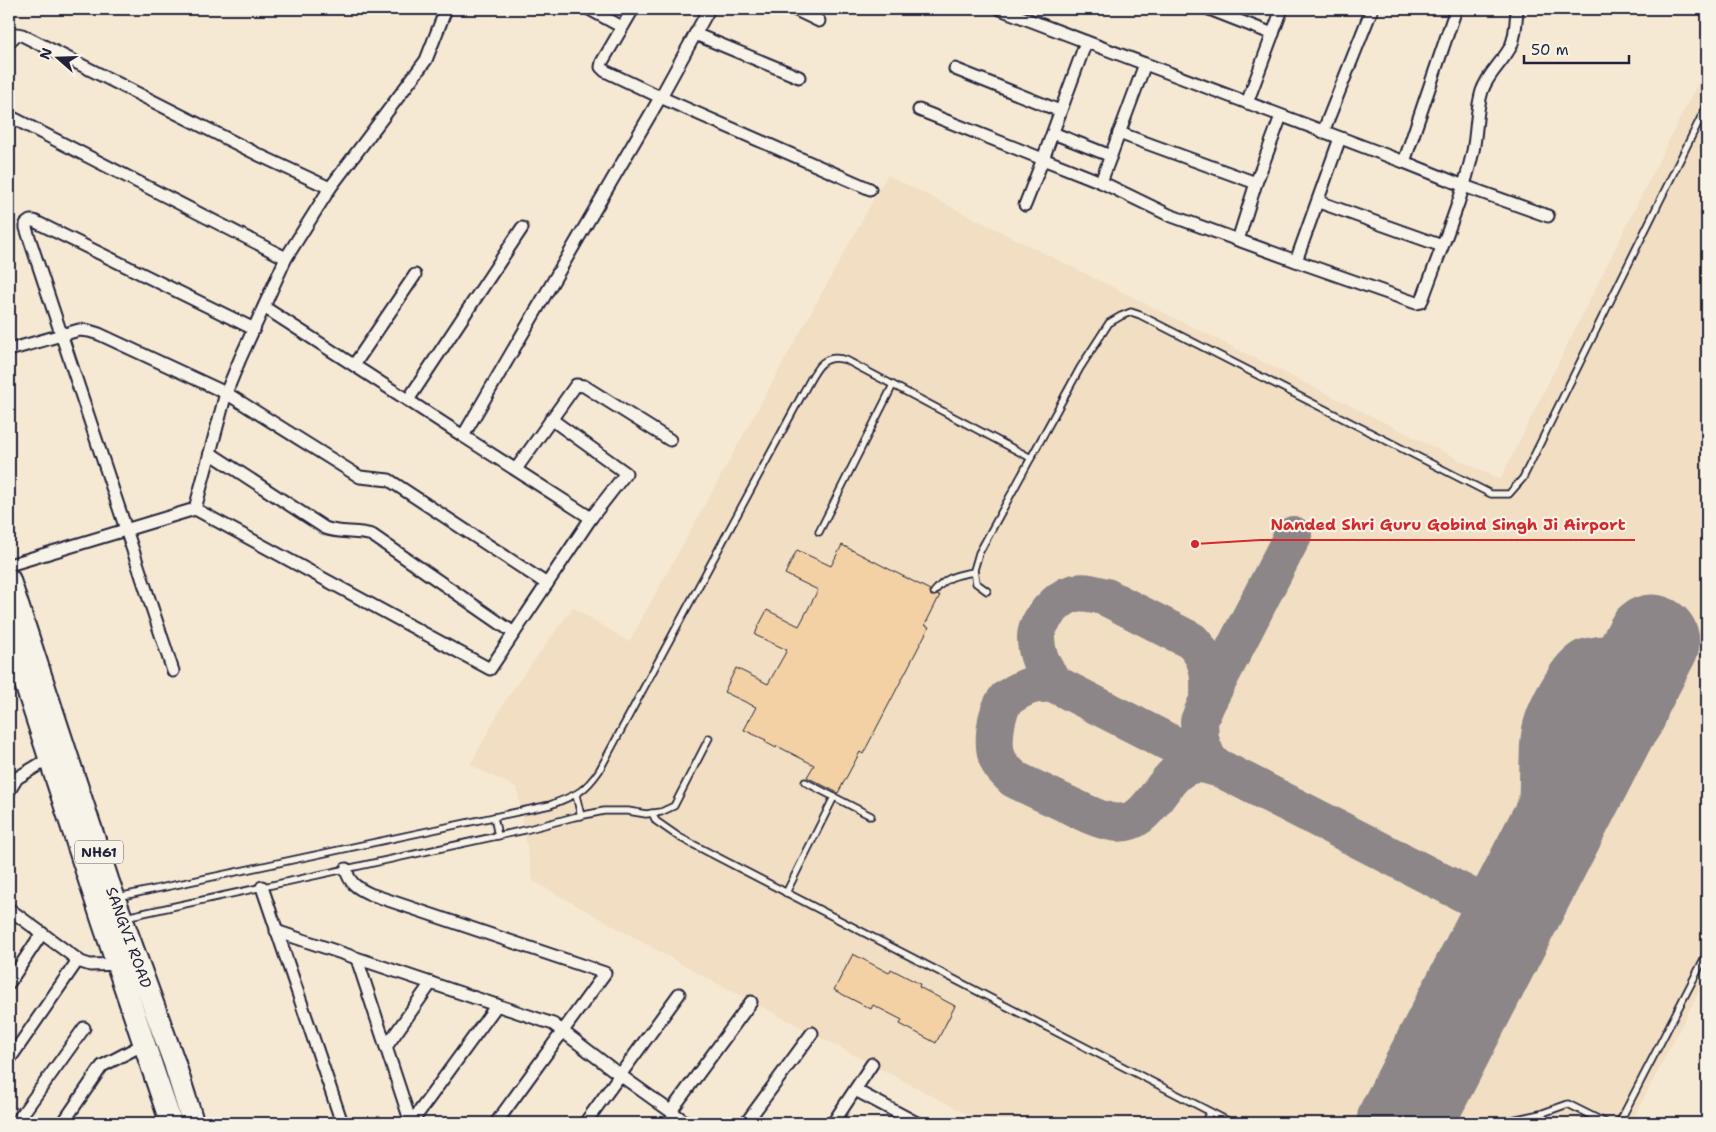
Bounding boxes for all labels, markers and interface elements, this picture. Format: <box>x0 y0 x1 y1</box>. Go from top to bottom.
north arrow <box>32 32 82 82</box>
scale bar <box>1524 32 1628 64</box>
text: 50 m <box>1531 40 1569 60</box>
text: N <box>35 45 56 62</box>
callout: Nanded Shri Guru Gobind Singh Ji Airport <box>1260 509 1635 540</box>
text: Nanded Shri Guru Gobind Singh Ji Airport <box>1271 514 1626 535</box>
road number: NH61 <box>75 840 123 864</box>
street label: SANGVI ROAD <box>101 884 156 991</box>

